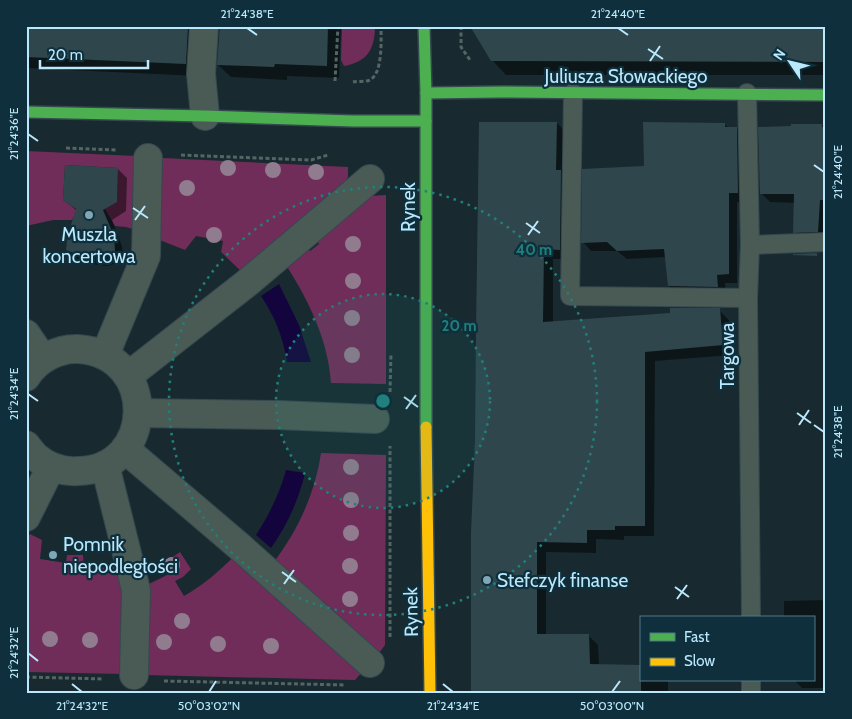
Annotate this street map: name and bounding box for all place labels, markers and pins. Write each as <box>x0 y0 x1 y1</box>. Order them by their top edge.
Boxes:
marker: Muszla koncertowa <box>83 209 95 221</box>
place label: Muszla koncertowa <box>43 223 135 268</box>
centre of rings <box>374 392 392 410</box>
place label: Pomnik niepodległości <box>63 533 178 578</box>
marker: Pomnik niepodległości <box>47 549 59 561</box>
place label: Stefczyk finanse <box>497 569 628 592</box>
marker: Stefczyk finanse <box>481 574 493 586</box>

